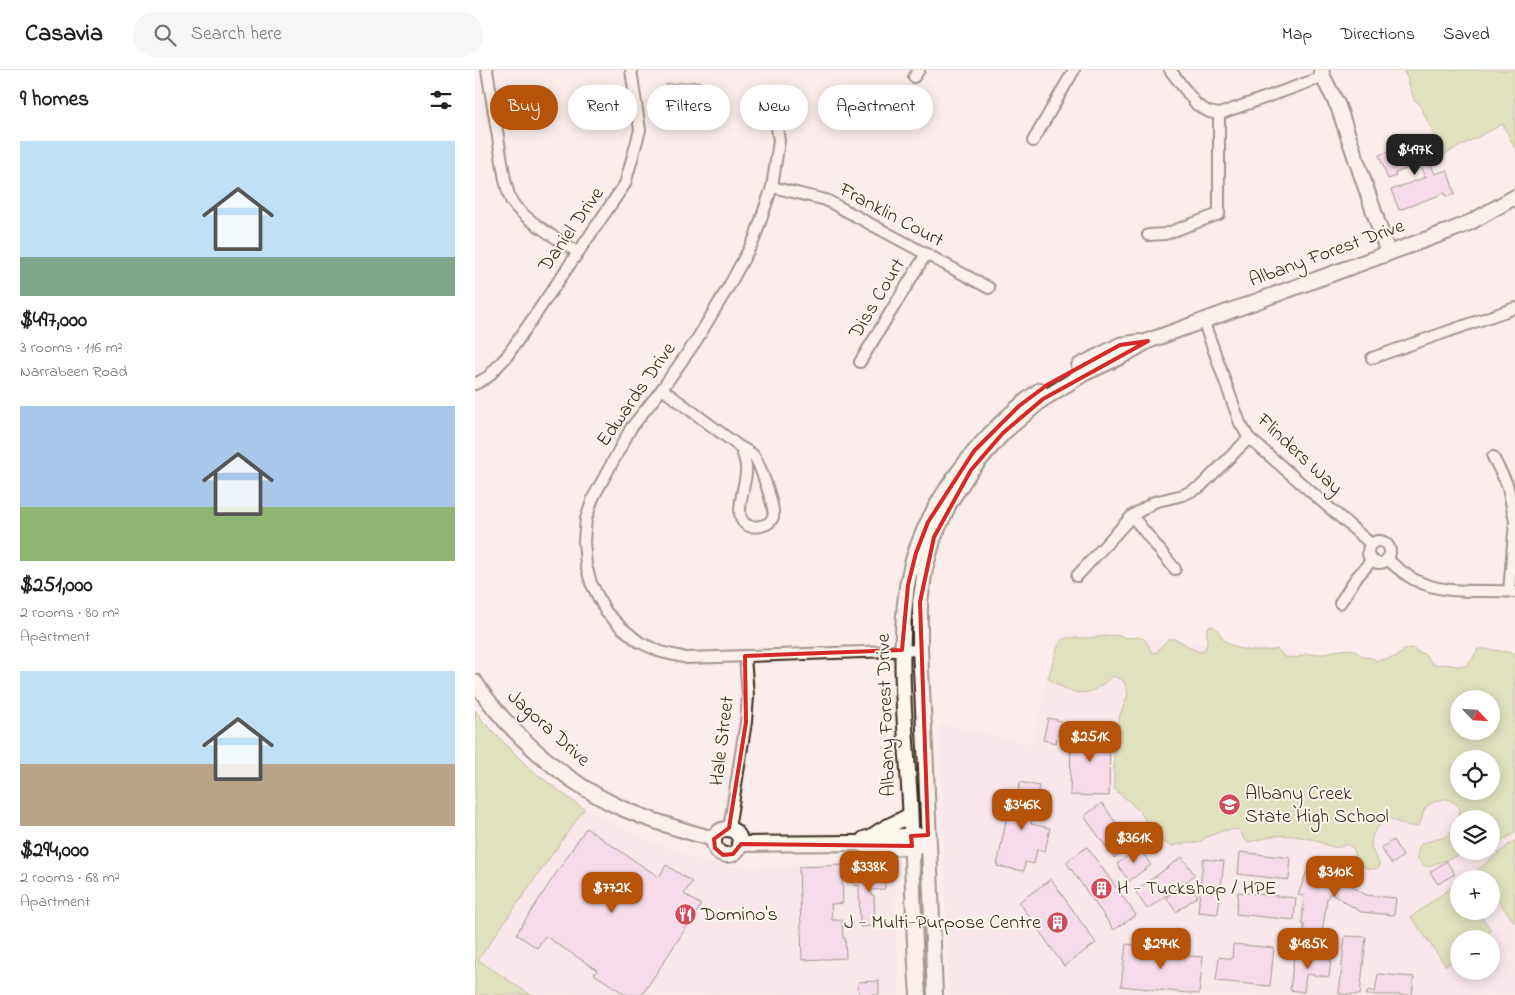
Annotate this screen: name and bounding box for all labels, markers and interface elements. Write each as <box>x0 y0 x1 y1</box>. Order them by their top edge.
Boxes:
search box <box>133 12 483 57</box>
text: Casavia <box>25 17 103 52</box>
icon: search <box>151 21 179 49</box>
text: Search here <box>191 21 282 48</box>
text: Map <box>1282 22 1312 48</box>
text: Directions <box>1340 22 1415 48</box>
text: Saved <box>1443 22 1490 48</box>
text: 9 homes <box>20 85 89 115</box>
chip: Buy <box>490 85 558 130</box>
chip: Rent <box>568 85 637 130</box>
chip: Filters <box>647 85 730 130</box>
chip: New <box>740 85 808 130</box>
chip: Apartment <box>818 85 933 130</box>
icon: filters <box>427 86 455 114</box>
pin: $497K <box>1380 134 1450 176</box>
text: $497K <box>1397 138 1433 162</box>
icon: home <box>193 174 283 264</box>
street label: Franklin Court <box>833 176 949 256</box>
street label: Daniel Drive <box>531 182 612 279</box>
street label: Albany Forest Drive <box>1245 212 1409 296</box>
street label: Diss Court <box>842 253 914 346</box>
text: $497,000 <box>20 306 87 336</box>
text: 3 rooms · 116 m² <box>20 336 123 360</box>
street label: Edwards Drive <box>590 337 684 453</box>
text: Narrabeen Road <box>20 360 127 384</box>
street label: Flinders Way <box>1249 407 1349 503</box>
icon: home <box>193 439 283 529</box>
text: $251,000 <box>20 571 93 601</box>
text: 2 rooms · 80 m² <box>20 601 120 625</box>
text: Apartment <box>20 625 90 649</box>
street label: Albany Forest Drive <box>870 633 904 797</box>
street label: Jagora Drive <box>499 684 596 775</box>
north arrow <box>1450 690 1500 740</box>
map controls <box>1450 690 1500 980</box>
street label: Hale Street <box>703 694 743 788</box>
icon: home <box>193 704 283 794</box>
pin: $251K <box>1055 720 1125 763</box>
text: $251K <box>1070 725 1110 749</box>
button: locate <box>1450 750 1500 800</box>
place label: Albany Creek State High School <box>1245 780 1389 833</box>
pin: $346K <box>987 788 1057 831</box>
text: $346K <box>1003 793 1041 817</box>
school or university icon: Albany Creek State High School <box>1217 793 1241 817</box>
button: layers <box>1450 810 1500 860</box>
pin: $361K <box>1099 822 1169 864</box>
text: $361K <box>1116 826 1152 850</box>
text: $294,000 <box>20 836 89 866</box>
pin: $338K <box>834 850 904 893</box>
text: $338K <box>851 855 887 879</box>
pin: $310K <box>1300 856 1370 898</box>
text: $310K <box>1317 860 1353 884</box>
text: 2 rooms · 68 m² <box>20 866 120 890</box>
button: + <box>1450 870 1500 920</box>
pin: $772K <box>577 872 647 914</box>
place label: H - Tuckshop / HPE <box>1117 875 1277 904</box>
text: $772K <box>593 876 631 900</box>
building icon: H - Tuckshop / HPE <box>1089 877 1113 901</box>
text: Apartment <box>20 890 90 914</box>
place label: Domino's <box>700 901 778 930</box>
restaurant icon: Domino's <box>673 903 697 927</box>
place label: J - Multi-Purpose Centre <box>844 909 1041 938</box>
building icon: J - Multi-Purpose Centre <box>1045 911 1069 935</box>
pin: $294K <box>1126 928 1196 970</box>
pin: $485K <box>1273 928 1343 970</box>
button: − <box>1450 930 1500 980</box>
text: $294K <box>1143 932 1179 956</box>
text: $485K <box>1288 932 1328 956</box>

